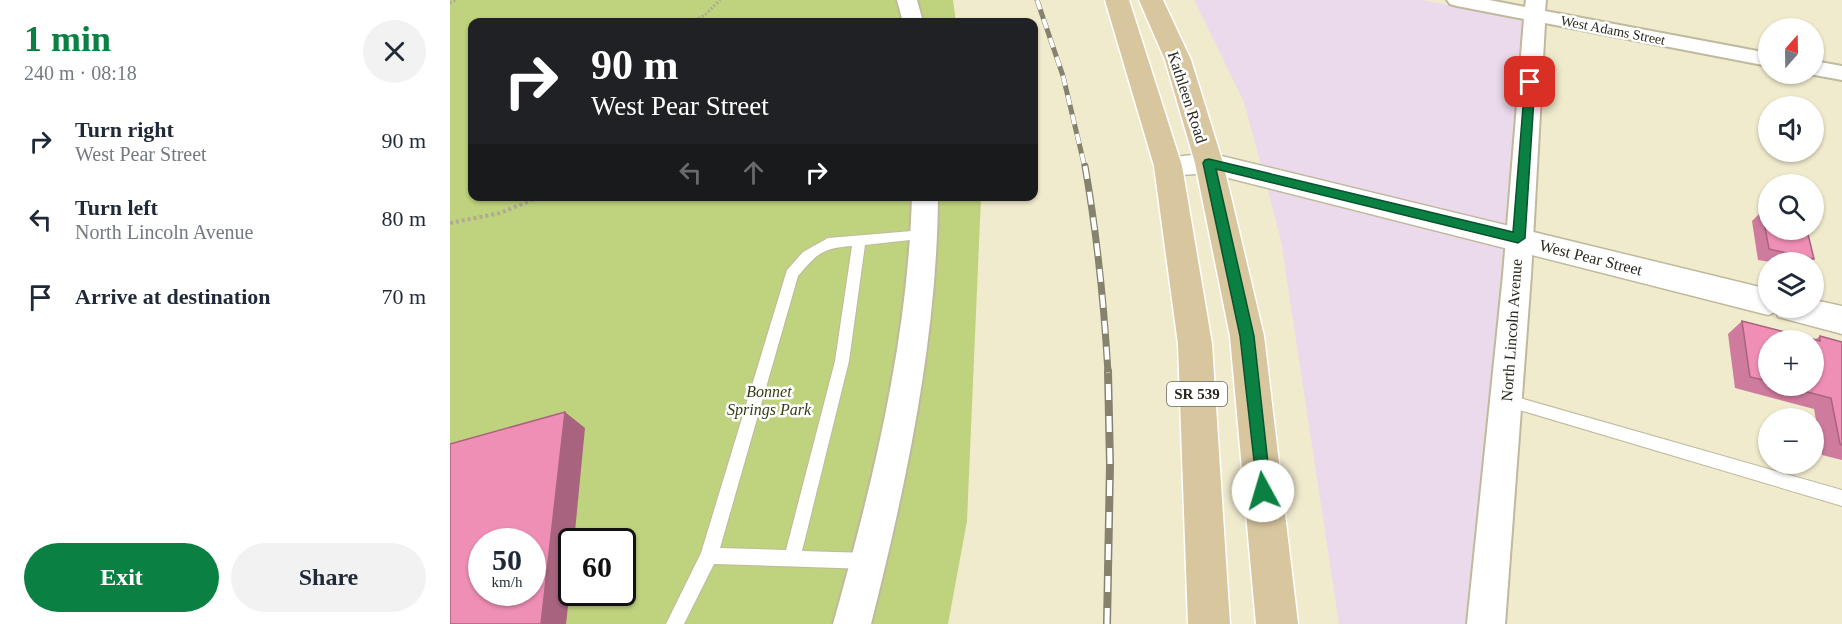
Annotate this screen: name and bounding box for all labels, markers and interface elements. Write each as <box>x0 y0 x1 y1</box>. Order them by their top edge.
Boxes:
street label: West Adams Street <box>1559 13 1667 48</box>
north arrow <box>1758 18 1824 84</box>
map controls <box>1758 18 1824 474</box>
text: 1 min <box>24 19 111 59</box>
button: close <box>363 20 426 83</box>
icon: right <box>492 42 570 120</box>
text: 90 m <box>591 42 679 88</box>
street label: Kathleen Road <box>1165 49 1210 145</box>
pin <box>1504 56 1555 107</box>
text: 240 m · 08:18 <box>24 62 137 84</box>
icon: arrive <box>1513 65 1546 98</box>
text: West Pear Street <box>591 91 769 121</box>
button: sound <box>1758 96 1824 162</box>
text: Turn right <box>75 117 174 142</box>
icon: right <box>24 125 57 158</box>
text: 90 m <box>381 128 426 153</box>
text: West Pear Street <box>75 143 207 165</box>
icon: left <box>674 156 707 189</box>
icon: ahead <box>737 156 770 189</box>
icon: right <box>800 156 833 189</box>
button: search <box>1758 174 1824 240</box>
text: Turn left <box>75 195 158 220</box>
icon: left <box>24 203 57 236</box>
text: 80 m <box>381 206 426 231</box>
text: North Lincoln Avenue <box>75 221 253 243</box>
street label: West Pear Street <box>1538 236 1645 279</box>
button: layers <box>1758 252 1824 318</box>
street label: North Lincoln Avenue <box>1498 258 1525 402</box>
icon: arrive <box>24 281 57 314</box>
text: Arrive at destination <box>75 284 271 309</box>
text: 70 m <box>381 284 426 309</box>
button: + <box>1758 330 1824 396</box>
road number: SR 539 <box>1167 382 1227 406</box>
park label: Bonnet Springs Park <box>727 383 812 419</box>
button: − <box>1758 408 1824 474</box>
position arrow <box>1231 459 1295 523</box>
speed limit sign: 60 <box>558 528 636 606</box>
button: Exit <box>24 543 219 612</box>
button: Share <box>231 543 426 612</box>
text: 50 <box>492 543 522 576</box>
text: km/h <box>492 574 522 590</box>

